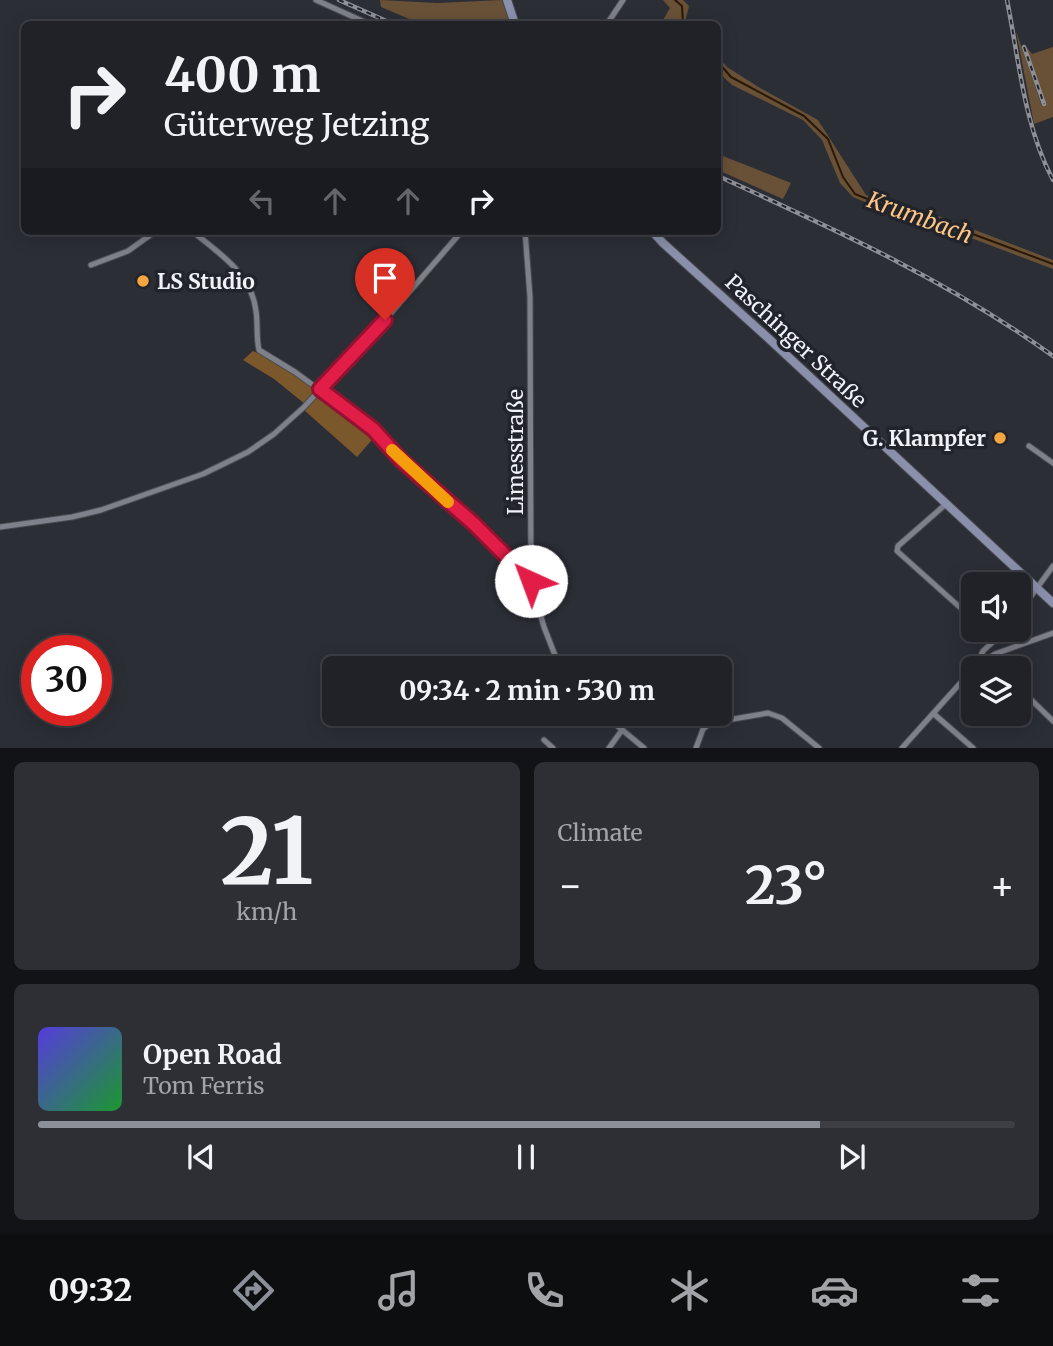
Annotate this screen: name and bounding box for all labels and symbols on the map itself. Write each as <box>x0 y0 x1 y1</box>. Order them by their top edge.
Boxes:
water label: Krumbach <box>863 184 976 249</box>
pin <box>355 248 415 320</box>
place label: LS Studio <box>157 268 255 295</box>
street label: Paschinger Straße <box>720 269 872 413</box>
marker: LS Studio <box>135 273 151 289</box>
street label: Limesstraße <box>502 389 529 515</box>
place label: G. Klampfer <box>863 425 986 452</box>
marker: G. Klampfer <box>992 430 1008 446</box>
position arrow <box>494 544 568 618</box>
speed limit sign: 30 <box>21 635 112 726</box>

